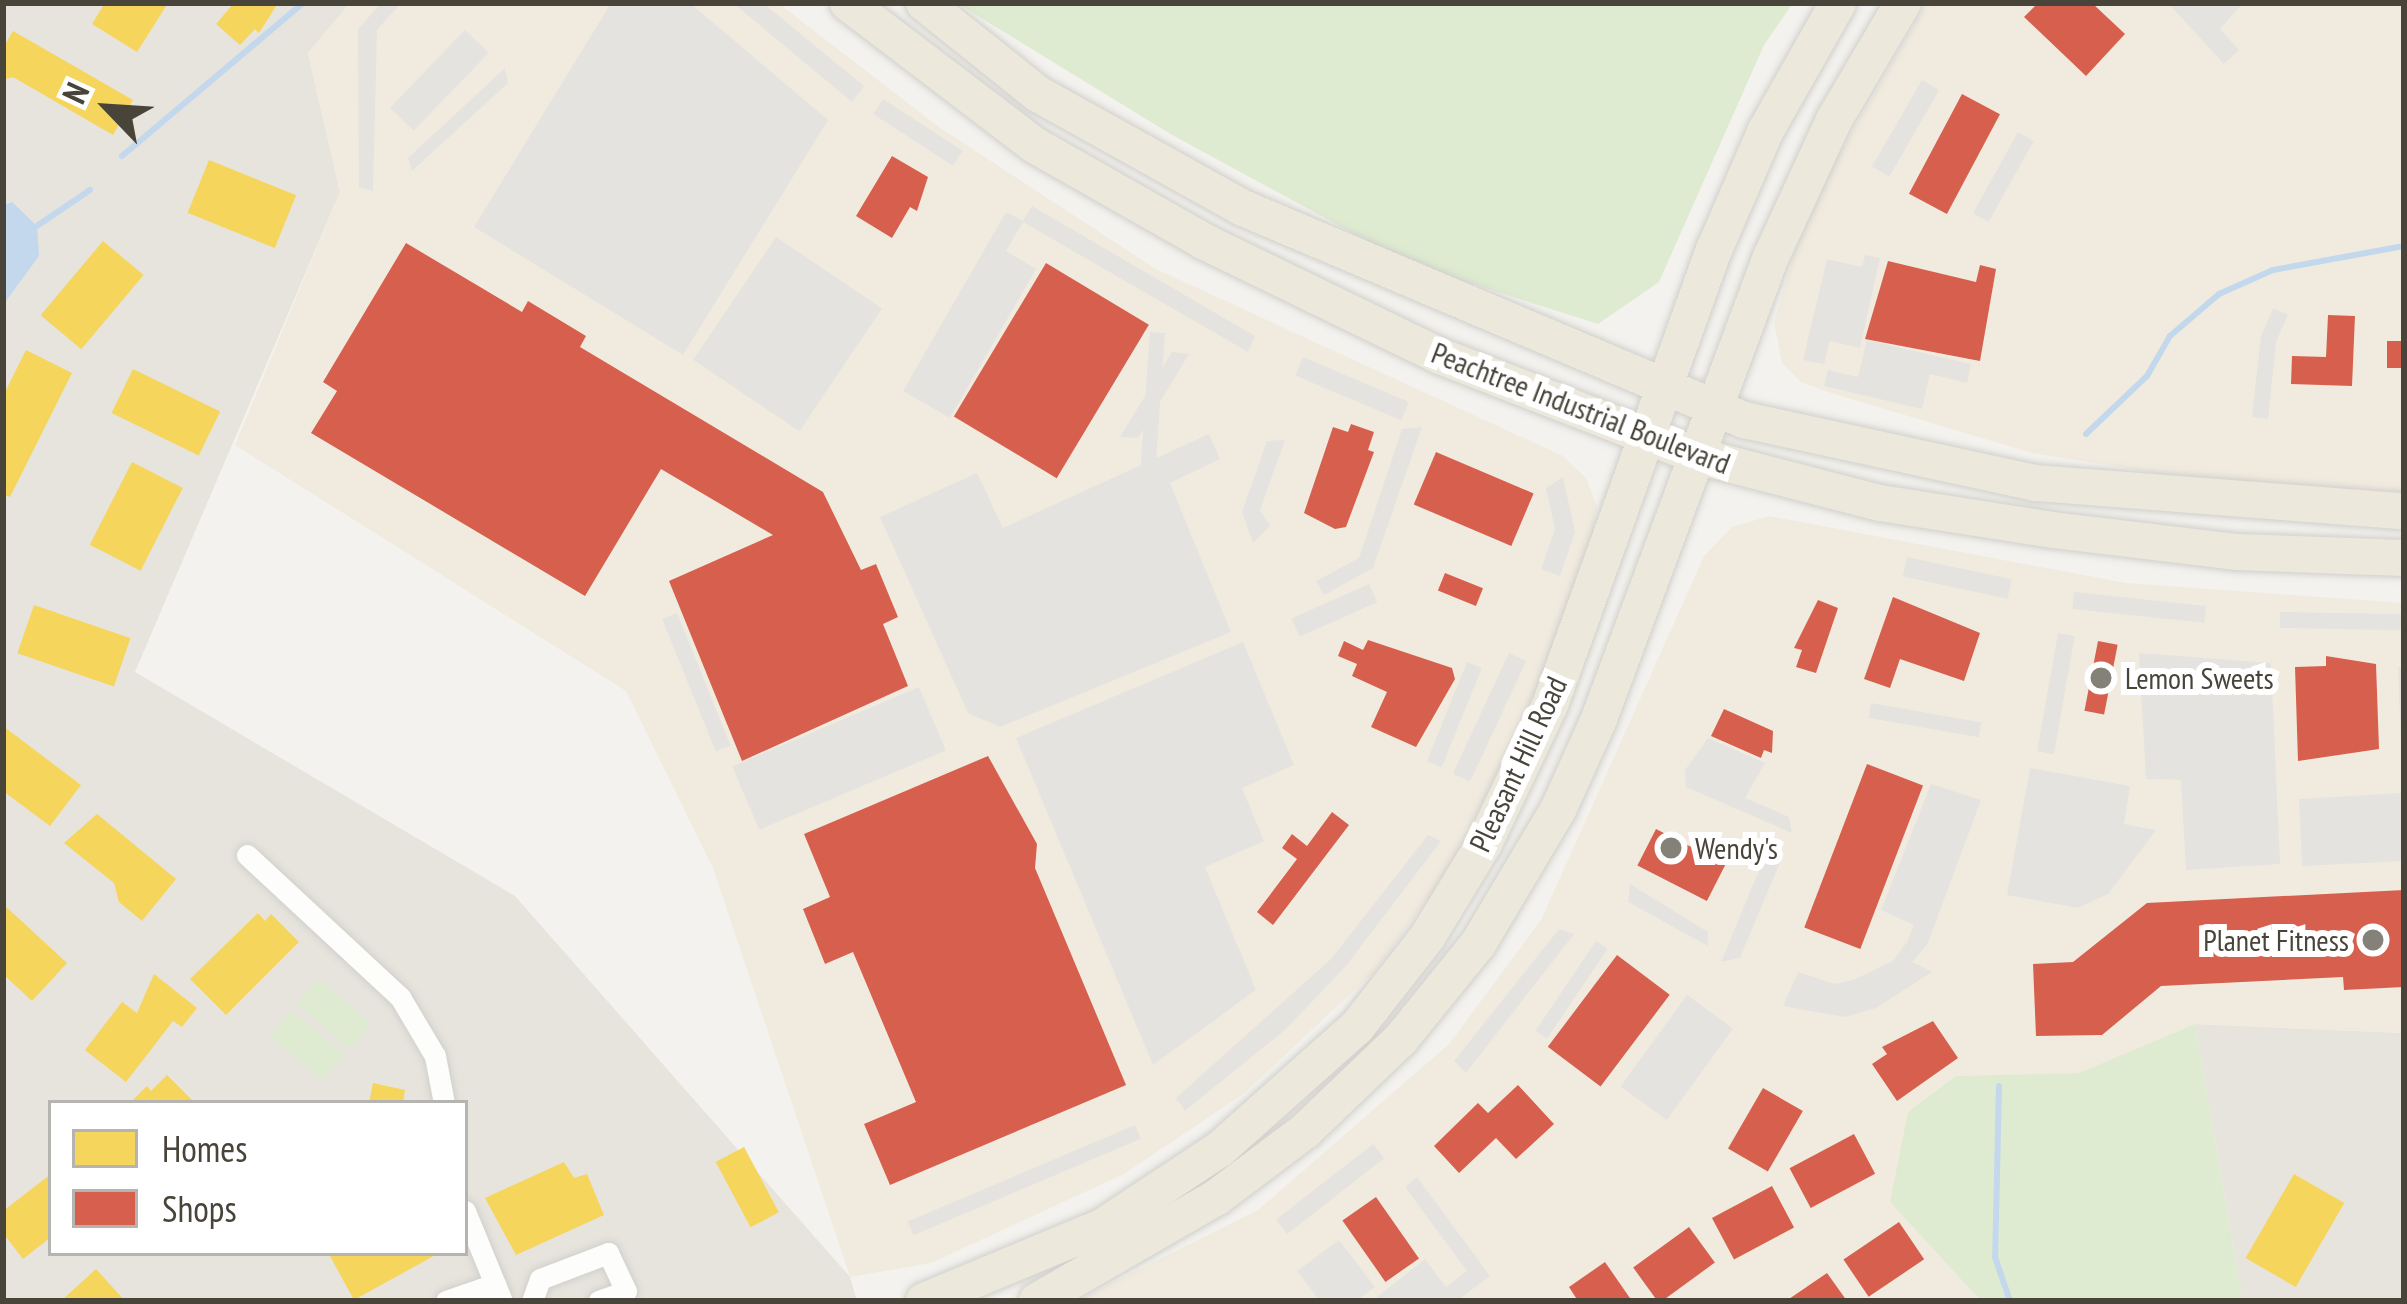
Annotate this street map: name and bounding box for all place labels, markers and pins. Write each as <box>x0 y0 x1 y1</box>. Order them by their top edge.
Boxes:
place label: Lemon Sweets <box>2125 660 2274 696</box>
marker: Lemon Sweets <box>2088 665 2114 691</box>
place label: Wendy's <box>1695 830 1778 866</box>
marker: Wendy's <box>1658 835 1684 861</box>
place label: Planet Fitness <box>2203 922 2349 958</box>
marker: Planet Fitness <box>2360 927 2386 953</box>

